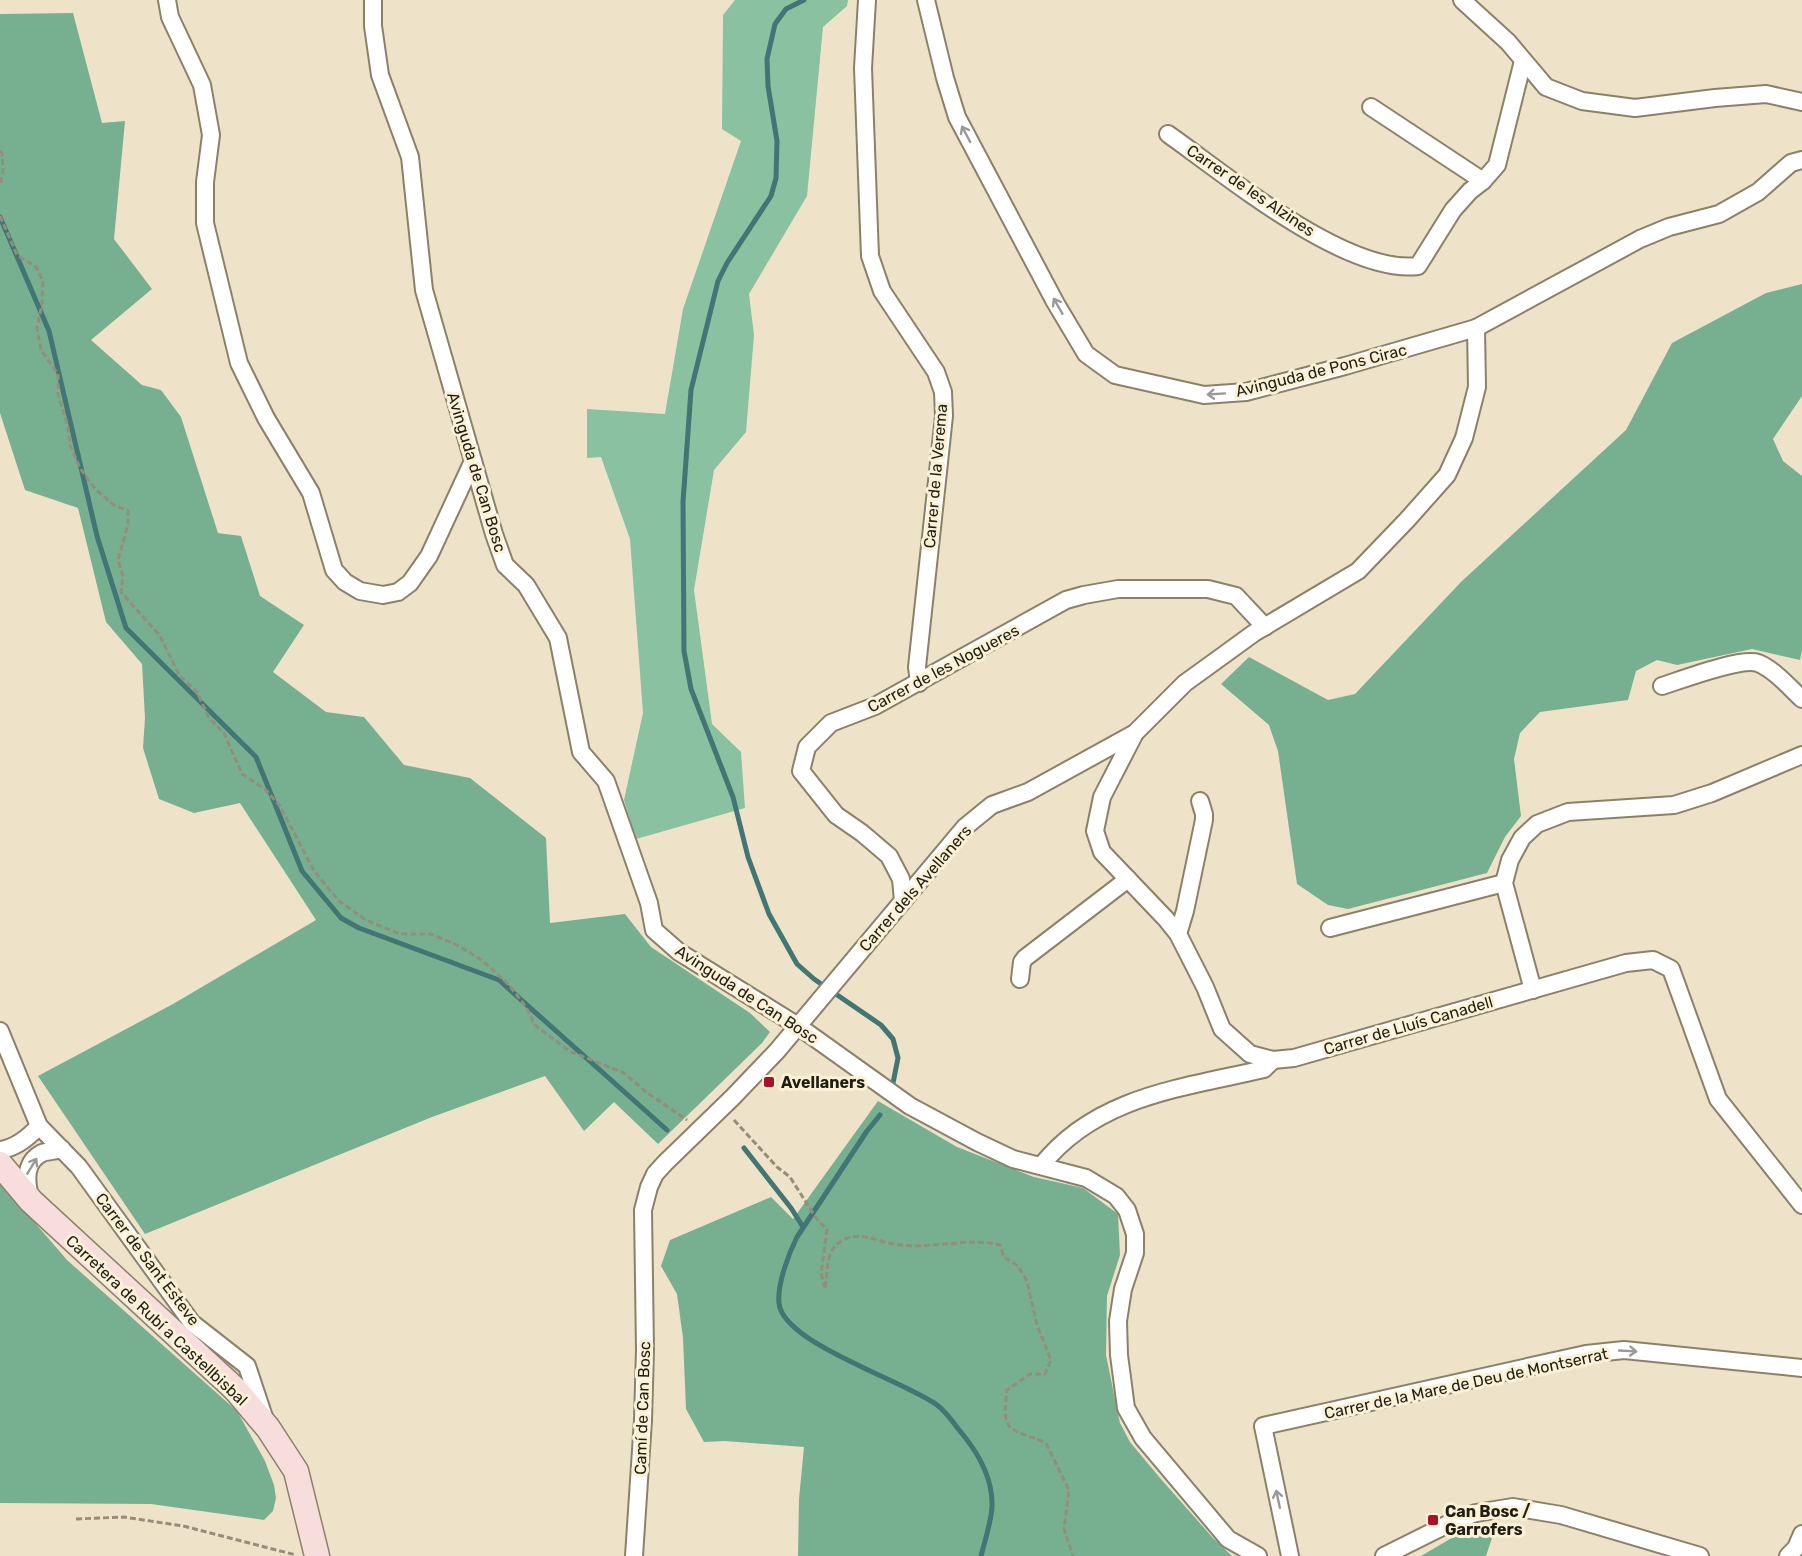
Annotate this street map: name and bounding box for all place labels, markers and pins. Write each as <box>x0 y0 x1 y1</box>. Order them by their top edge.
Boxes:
place label: Avellaners <box>781 1073 865 1092</box>
marker: Avellaners <box>762 1075 776 1089</box>
place label: Can Bosc / Garrofers <box>1445 1502 1531 1539</box>
marker: Can Bosc / Garrofers <box>1426 1513 1440 1527</box>

